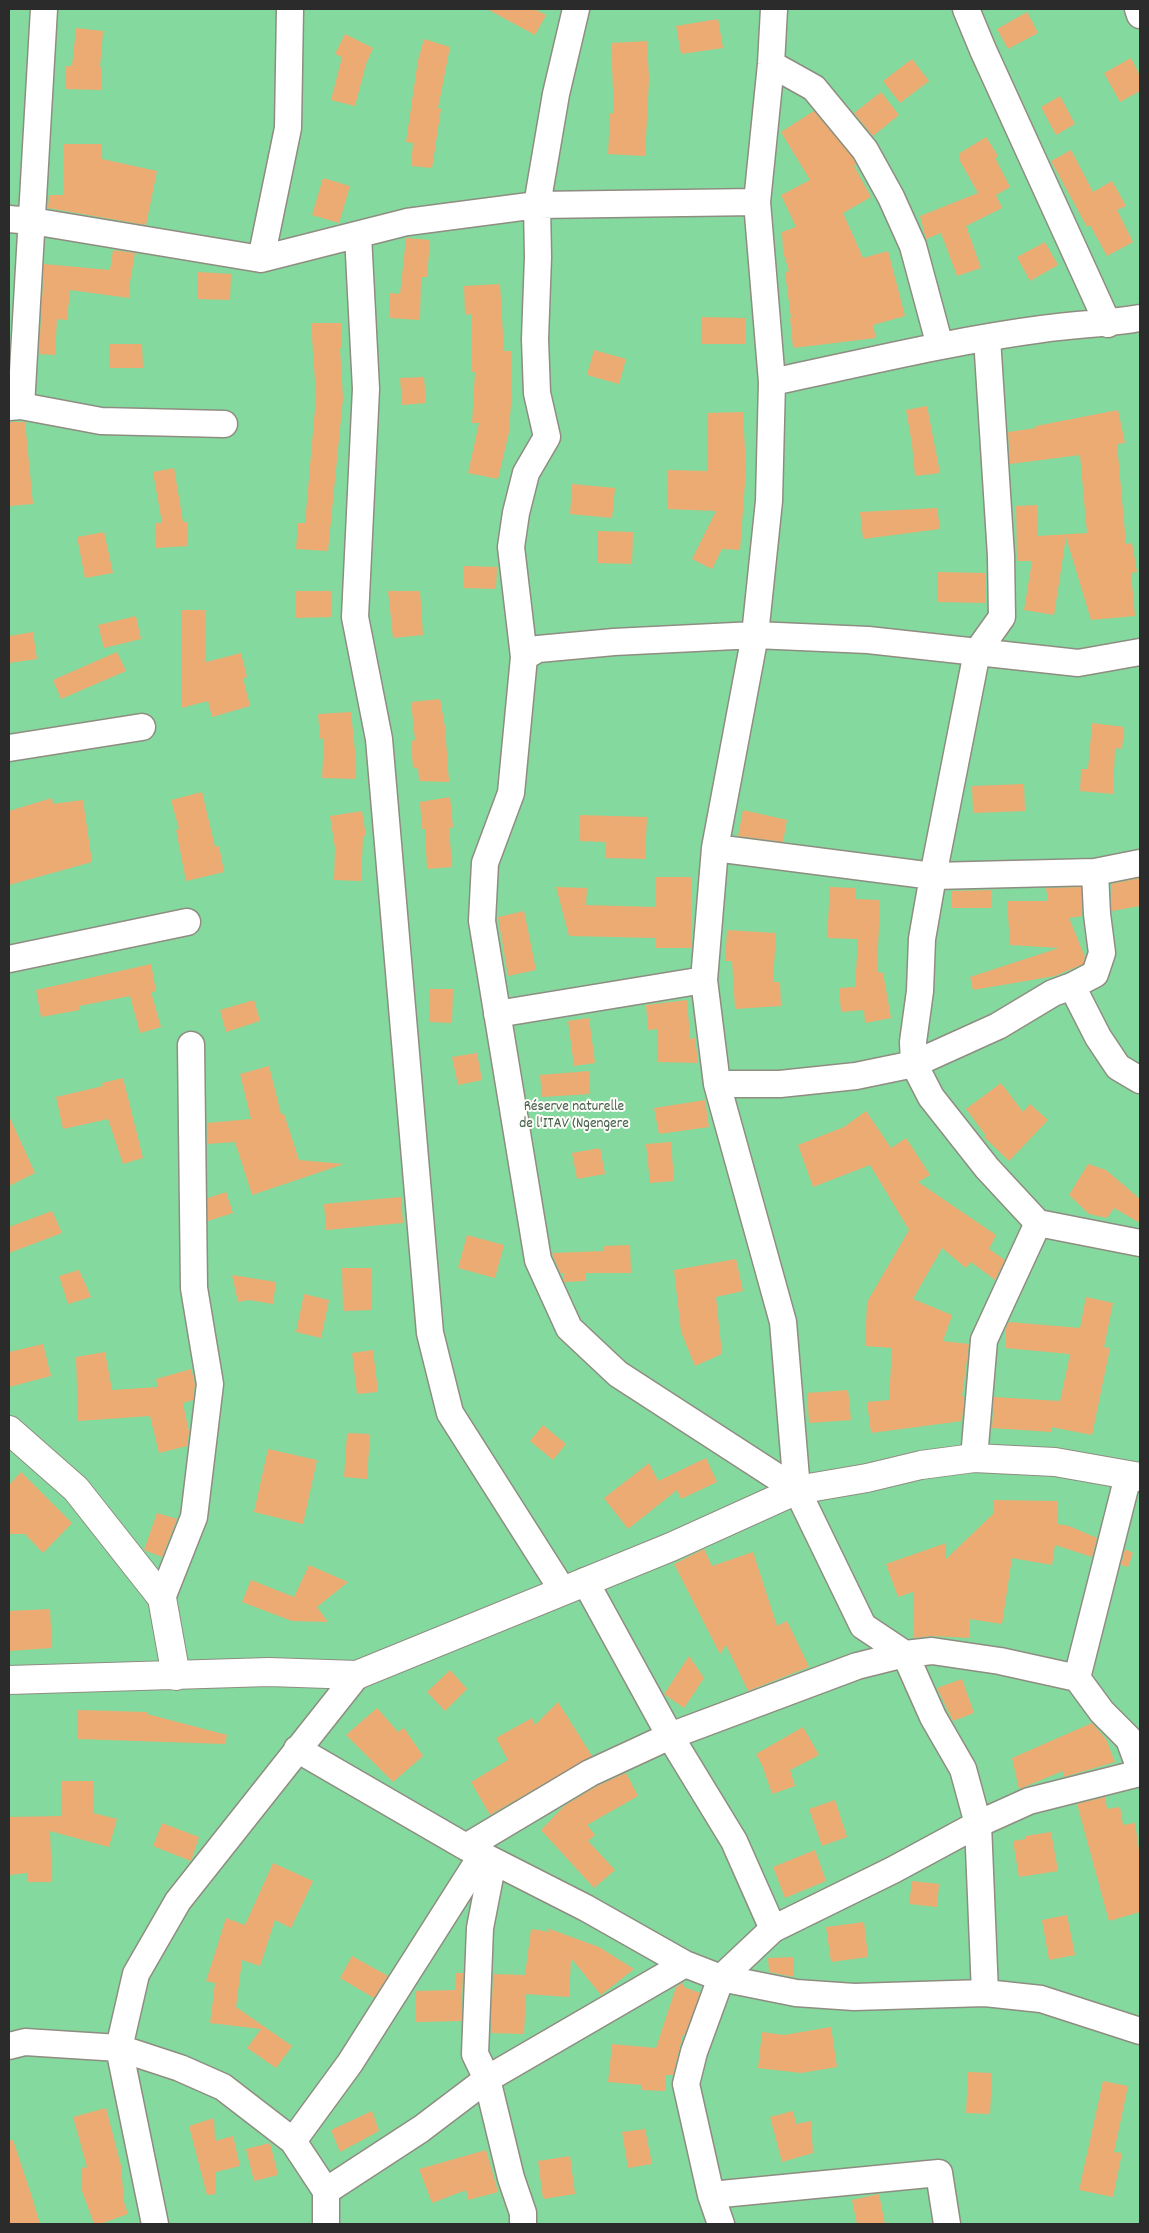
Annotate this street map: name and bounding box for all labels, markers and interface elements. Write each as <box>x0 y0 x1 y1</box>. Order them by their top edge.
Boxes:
park label: Réserve naturelle de l'ITAV (Ngengere <box>519 1099 629 1134</box>

